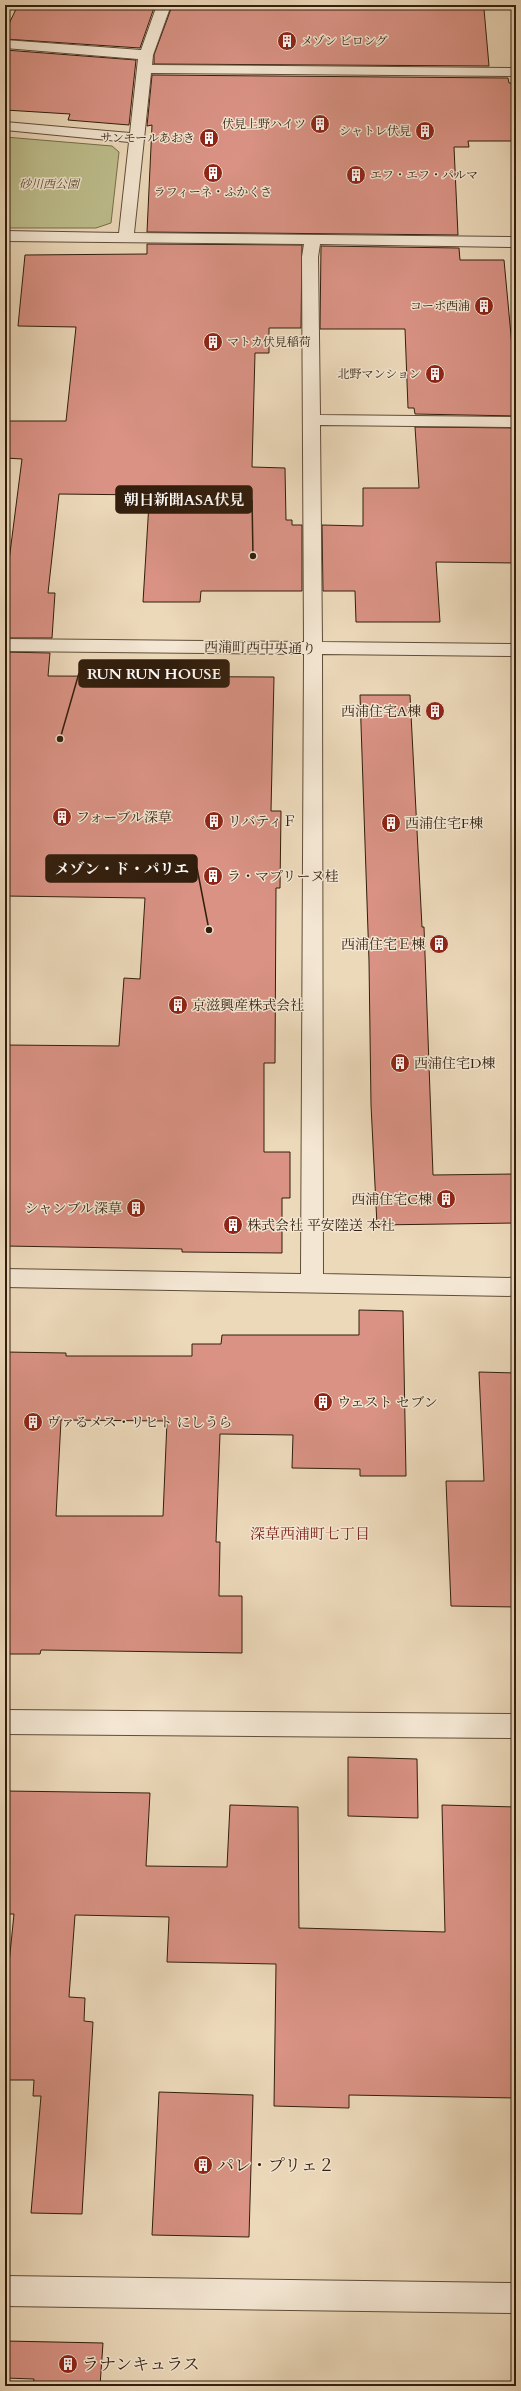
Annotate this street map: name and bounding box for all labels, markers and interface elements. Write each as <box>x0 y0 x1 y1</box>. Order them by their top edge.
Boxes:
building icon: メゾン ビロング <box>276 30 298 52</box>
place label: メゾン ビロング <box>301 33 388 49</box>
building icon: 伏見上野ハイツ <box>309 113 331 135</box>
place label: 伏見上野ハイツ <box>222 116 306 132</box>
building icon: シャトレ伏見 <box>414 120 436 142</box>
place label: シャトレ伏見 <box>339 123 411 139</box>
building icon: サンモールあおき <box>198 127 220 149</box>
place label: サンモールあおき <box>100 130 195 146</box>
building icon: ラフィーネ・ふかくさ <box>202 162 224 184</box>
building icon: エフ・エフ・パルマ <box>345 164 367 186</box>
place label: エフ・エフ・パルマ <box>370 167 478 183</box>
park label: 砂川西公園 <box>19 176 81 192</box>
place label: ラフィーネ・ふかくさ <box>154 184 272 200</box>
building icon: コーポ西浦 <box>473 295 495 317</box>
place label: コーポ西浦 <box>410 298 470 314</box>
building icon: マトカ伏見稲荷 <box>202 331 224 353</box>
place label: マトカ伏見稲荷 <box>227 334 311 350</box>
building icon: 北野マンション <box>424 363 446 385</box>
place label: 北野マンション <box>338 366 421 382</box>
callout: 朝日新聞ASA伏見 <box>116 486 252 513</box>
text: 朝日新聞ASA伏見 <box>124 490 244 510</box>
street label: 西浦町西中央通り <box>204 638 316 658</box>
callout: RUN RUN HOUSE <box>79 660 229 687</box>
text: RUN RUN HOUSE <box>87 664 221 684</box>
building icon: 西浦住宅A棟 <box>424 700 446 722</box>
place label: 西浦住宅A棟 <box>341 702 421 721</box>
building icon: フォーブル深草 <box>51 806 73 828</box>
place label: フォーブル深草 <box>76 808 172 827</box>
building icon: リバティＦ <box>203 810 225 832</box>
place label: リバティＦ <box>228 812 296 831</box>
building icon: 西浦住宅F棟 <box>380 812 402 834</box>
place label: 西浦住宅F棟 <box>405 814 483 833</box>
callout: メゾン・ド・パリエ <box>46 855 197 882</box>
text: メゾン・ド・パリエ <box>55 859 189 879</box>
building icon: ラ・マプリーヌ桂 <box>202 865 224 887</box>
place label: ラ・マプリーヌ桂 <box>227 867 338 886</box>
building icon: 西浦住宅Ｅ棟 <box>428 933 450 955</box>
place label: 西浦住宅Ｅ棟 <box>341 935 425 954</box>
building icon: 京滋興産株式会社 <box>167 994 189 1016</box>
place label: 京滋興産株式会社 <box>192 996 304 1015</box>
building icon: 西浦住宅D棟 <box>389 1052 411 1074</box>
place label: 西浦住宅D棟 <box>414 1054 495 1073</box>
building icon: 西浦住宅C棟 <box>435 1188 457 1210</box>
place label: 西浦住宅C棟 <box>351 1190 432 1209</box>
building icon: シャンブル深草 <box>125 1197 147 1219</box>
place label: シャンブル深草 <box>25 1199 122 1218</box>
building icon: 株式会社 平安陸送 本社 <box>222 1214 244 1236</box>
place label: 株式会社 平安陸送 本社 <box>247 1216 395 1235</box>
building icon: ウェスト セブン <box>312 1391 334 1413</box>
place label: ウェスト セブン <box>337 1393 438 1412</box>
building icon: ヴァるメス・リヒト にしうら <box>22 1411 44 1433</box>
place label: ヴァるメス・リヒト にしうら <box>47 1413 233 1432</box>
district label: 深草西浦町七丁目 <box>250 1524 370 1544</box>
building icon: パレ・プリェ２ <box>192 2154 214 2176</box>
place label: パレ・プリェ２ <box>217 2154 335 2177</box>
building icon: ラナンキュラス <box>57 2353 79 2375</box>
place label: ラナンキュラス <box>82 2353 200 2376</box>

